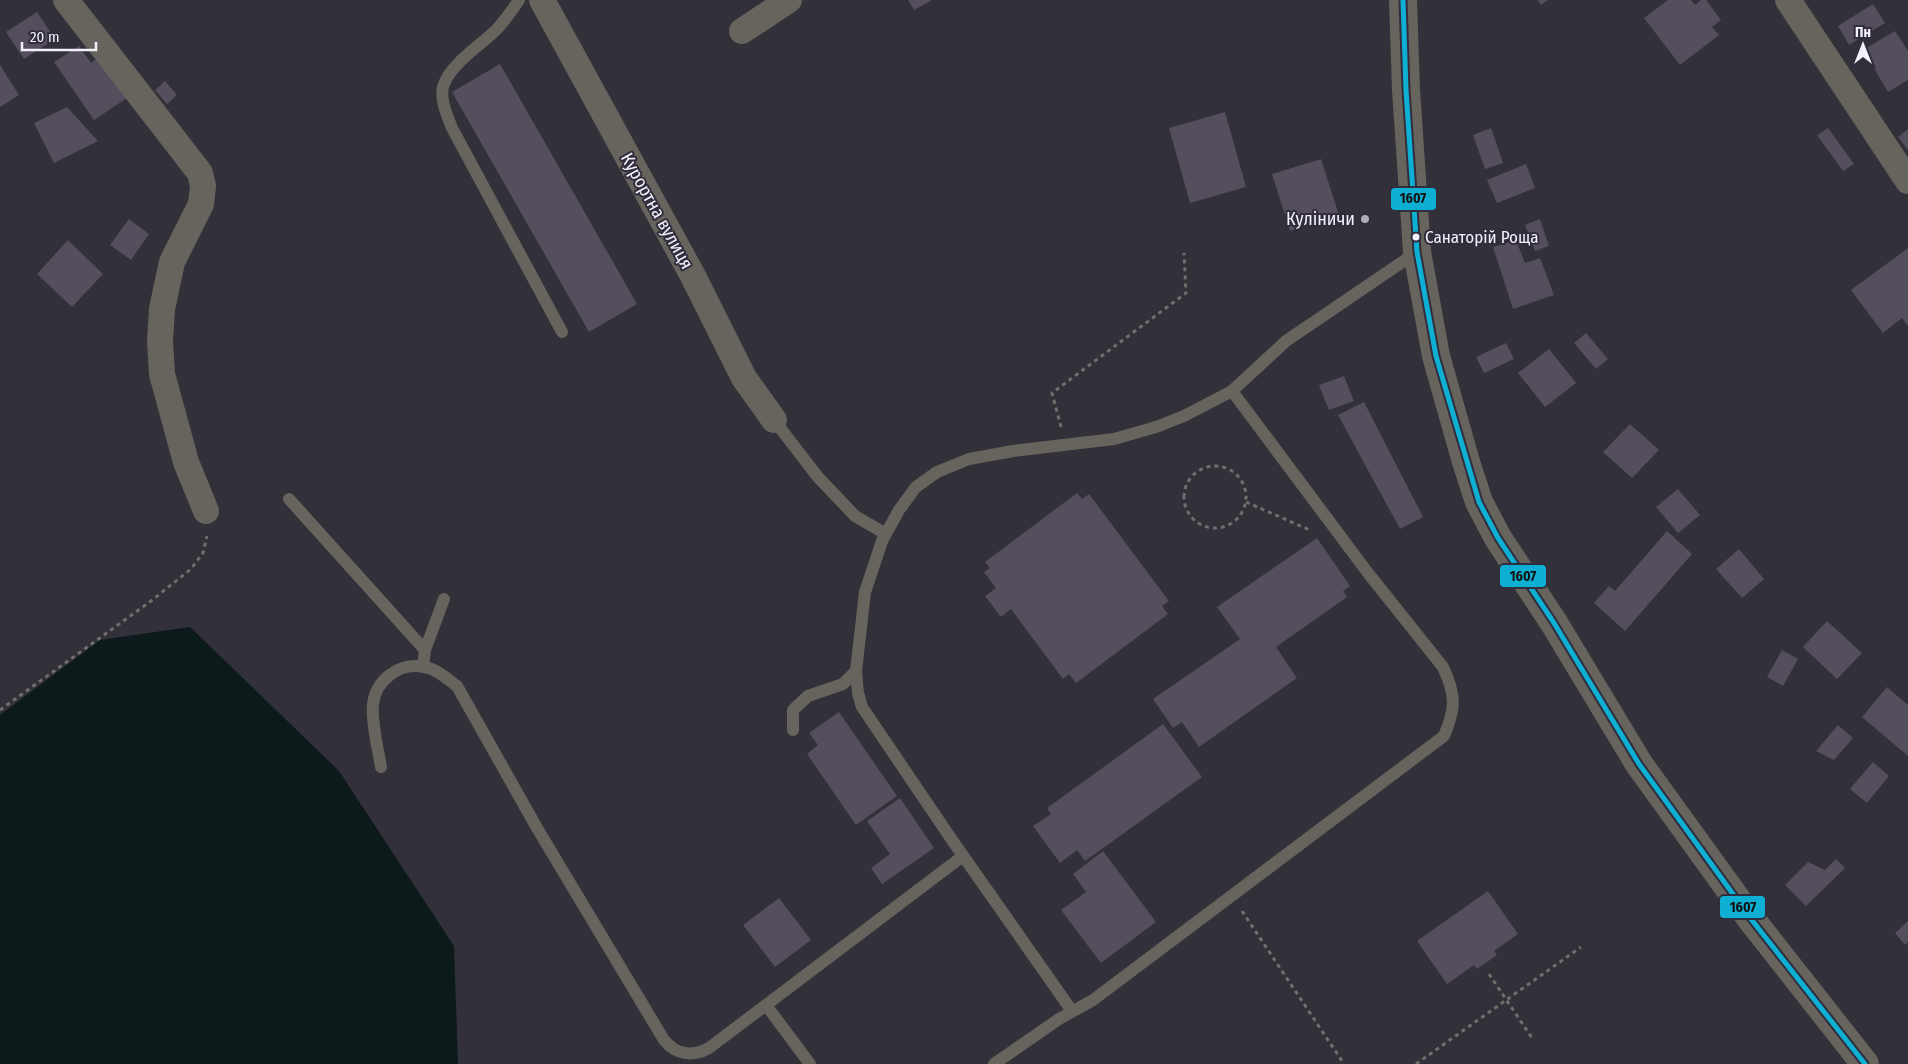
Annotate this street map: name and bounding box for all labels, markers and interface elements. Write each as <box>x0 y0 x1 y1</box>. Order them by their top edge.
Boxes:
scale bar <box>22 20 96 52</box>
north arrow <box>1838 20 1888 70</box>
text: Пн <box>1855 24 1871 41</box>
text: 20 m <box>30 28 60 46</box>
street label: Курортна вулиця <box>616 149 698 273</box>
line badge: 1607 <box>1390 187 1437 211</box>
text: 1607 <box>1400 190 1426 207</box>
place label: Куліничи <box>1286 208 1355 230</box>
marker: Куліничи <box>1359 213 1371 225</box>
place label: Санаторій Роща <box>1425 227 1539 248</box>
marker: Санаторій Роща <box>1411 232 1421 242</box>
line badge: 1607 <box>1499 564 1547 588</box>
text: 1607 <box>1510 568 1536 585</box>
line badge: 1607 <box>1719 895 1766 919</box>
text: 1607 <box>1730 899 1756 916</box>

